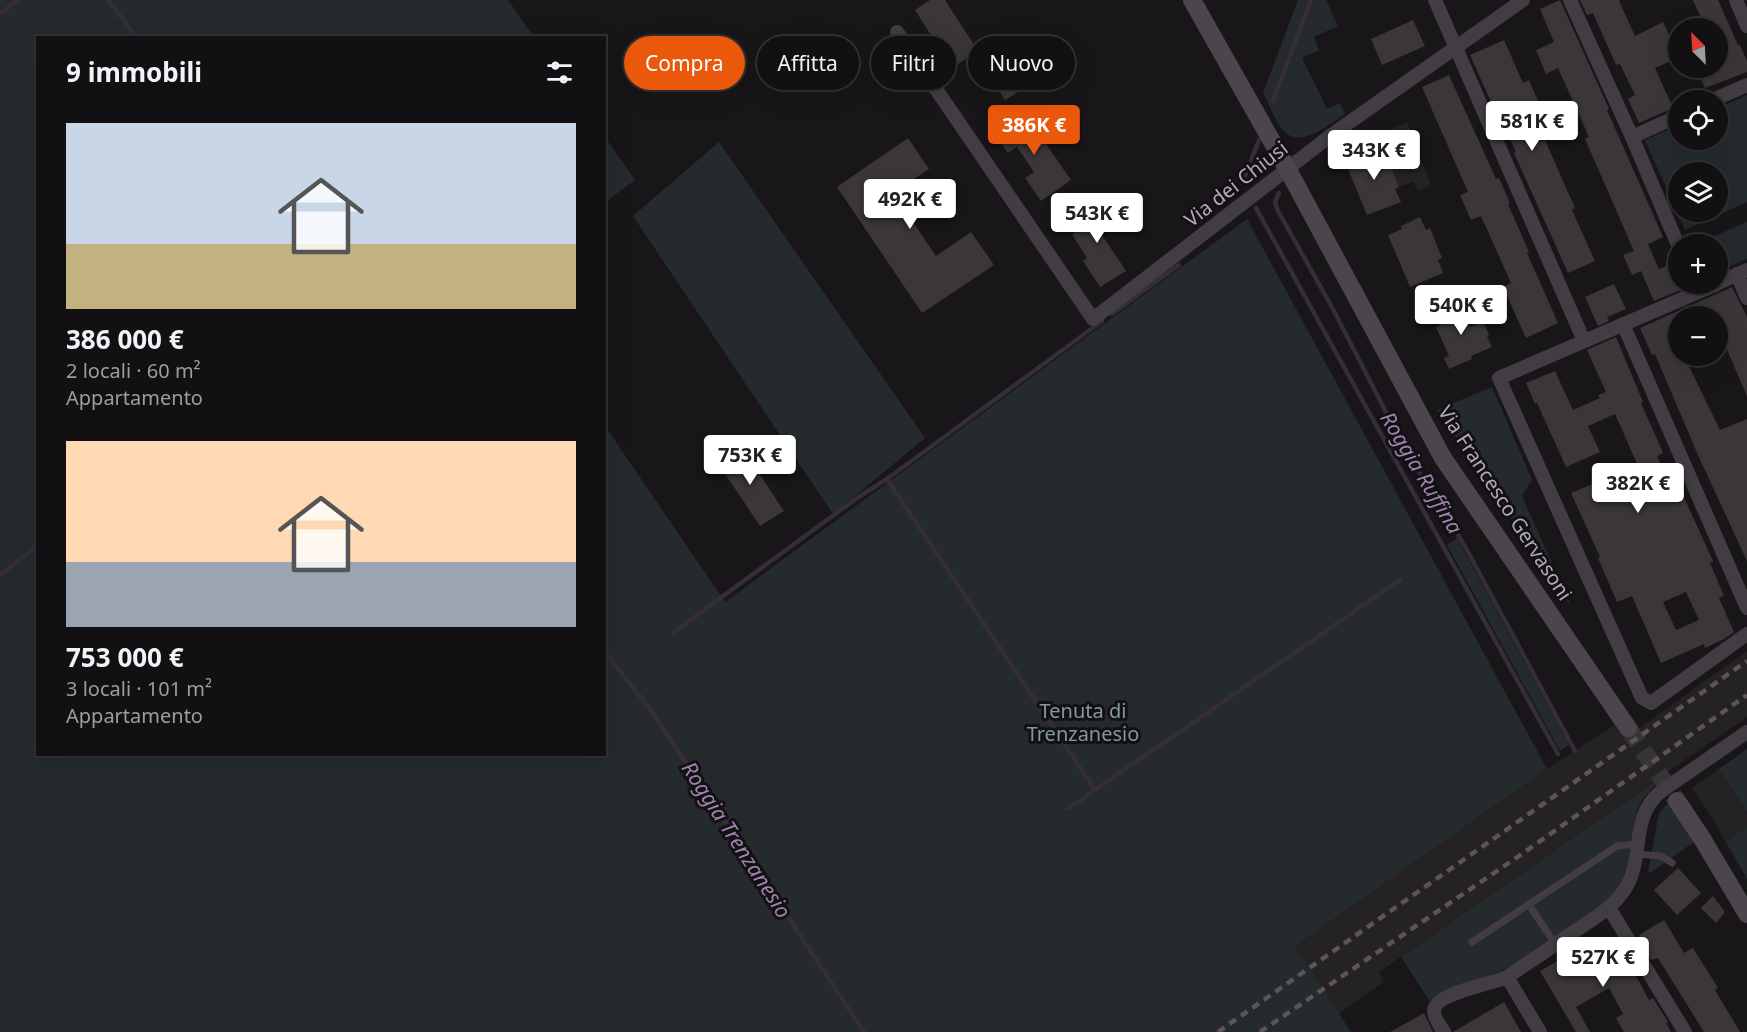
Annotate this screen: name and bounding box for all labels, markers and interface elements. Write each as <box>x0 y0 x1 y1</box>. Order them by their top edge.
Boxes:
north arrow <box>1668 18 1728 78</box>
map controls <box>1668 18 1728 366</box>
chip: Compra <box>624 36 745 90</box>
chip: Affitta <box>757 36 859 90</box>
chip: Filtri <box>871 36 956 90</box>
chip: Nuovo <box>968 36 1075 90</box>
text: 9 immobili <box>66 54 202 90</box>
icon: filters <box>543 56 576 89</box>
button: locate <box>1668 90 1728 150</box>
pin: 581K € <box>1483 101 1581 152</box>
pin: 386K € <box>985 105 1083 156</box>
text: 581K € <box>1500 107 1564 134</box>
text: 386K € <box>1002 111 1066 138</box>
pin: 343K € <box>1325 130 1423 181</box>
street label: Via dei Chiusi <box>1178 135 1293 233</box>
text: 343K € <box>1342 136 1406 163</box>
icon: home <box>267 162 375 270</box>
button: layers <box>1668 162 1728 222</box>
pin: 492K € <box>861 179 959 230</box>
text: 492K € <box>878 185 942 212</box>
pin: 543K € <box>1048 193 1146 244</box>
text: 543K € <box>1065 199 1129 226</box>
button: + <box>1668 234 1728 294</box>
pin: 540K € <box>1412 285 1510 336</box>
text: 540K € <box>1429 291 1493 318</box>
button: − <box>1668 306 1728 366</box>
text: 386 000 € <box>66 321 184 357</box>
text: 2 locali · 60 m² <box>66 357 201 384</box>
text: Appartamento <box>66 384 203 411</box>
street label: Via Francesco Gervasoni <box>1432 400 1579 605</box>
water label: Roggia Ruffina <box>1374 406 1469 539</box>
pin: 753K € <box>701 435 799 486</box>
text: 753K € <box>718 441 782 468</box>
pin: 382K € <box>1589 463 1687 514</box>
text: 382K € <box>1606 469 1670 496</box>
icon: home <box>267 480 375 588</box>
text: 753 000 € <box>66 639 184 675</box>
text: 3 locali · 101 m² <box>66 675 212 702</box>
park label: Tenuta di Trenzanesio <box>1027 697 1139 747</box>
text: Appartamento <box>66 702 203 729</box>
water label: Roggia Trenzanesio <box>676 756 798 923</box>
pin: 527K € <box>1554 937 1652 988</box>
text: 527K € <box>1571 943 1635 970</box>

